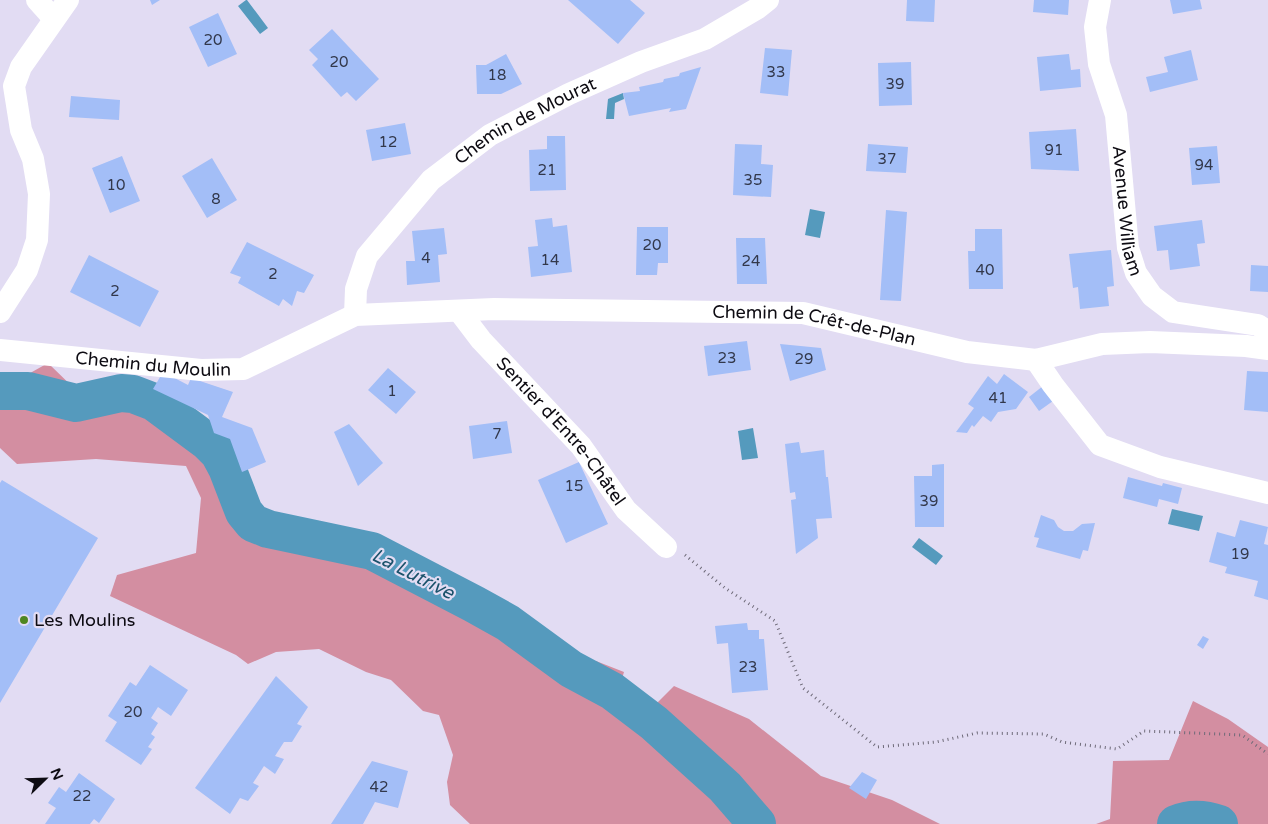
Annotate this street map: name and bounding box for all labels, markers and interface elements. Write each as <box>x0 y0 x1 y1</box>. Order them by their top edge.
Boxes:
house number: 20 <box>204 31 222 49</box>
house number: 20 <box>330 53 348 71</box>
house number: 33 <box>767 63 785 81</box>
house number: 18 <box>488 66 506 84</box>
street label: Chemin de Mourat <box>450 72 599 169</box>
house number: 39 <box>886 75 904 93</box>
house number: 12 <box>379 133 397 151</box>
house number: 91 <box>1045 141 1063 159</box>
street label: Avenue William <box>1108 145 1147 279</box>
house number: 37 <box>878 150 896 168</box>
house number: 94 <box>1195 156 1213 174</box>
house number: 21 <box>538 161 556 179</box>
house number: 35 <box>744 171 762 189</box>
house number: 10 <box>107 176 125 194</box>
house number: 8 <box>211 190 221 208</box>
house number: 20 <box>643 236 661 254</box>
house number: 4 <box>421 249 431 267</box>
house number: 14 <box>541 251 559 269</box>
house number: 24 <box>742 252 760 270</box>
house number: 40 <box>976 261 994 279</box>
house number: 2 <box>268 265 278 283</box>
house number: 2 <box>110 282 120 300</box>
street label: Chemin de Crêt-de-Plan <box>712 301 918 350</box>
street label: Chemin du Moulin <box>74 347 231 381</box>
house number: 23 <box>718 349 736 367</box>
house number: 29 <box>795 350 813 368</box>
street label: Sentier d'Entre-Châtel <box>492 352 630 510</box>
house number: 1 <box>387 382 397 400</box>
house number: 41 <box>989 389 1007 407</box>
house number: 7 <box>492 425 502 443</box>
house number: 15 <box>565 477 583 495</box>
house number: 39 <box>920 492 938 510</box>
water label: La Lutrive <box>368 544 459 605</box>
house number: 19 <box>1231 545 1249 563</box>
place label: Les Moulins <box>34 609 135 631</box>
marker: Les Moulins <box>18 614 30 626</box>
house number: 23 <box>739 658 757 676</box>
house number: 20 <box>124 703 142 721</box>
north arrow <box>20 754 70 804</box>
text: N <box>46 766 67 783</box>
house number: 42 <box>370 778 388 796</box>
house number: 22 <box>73 787 91 805</box>

